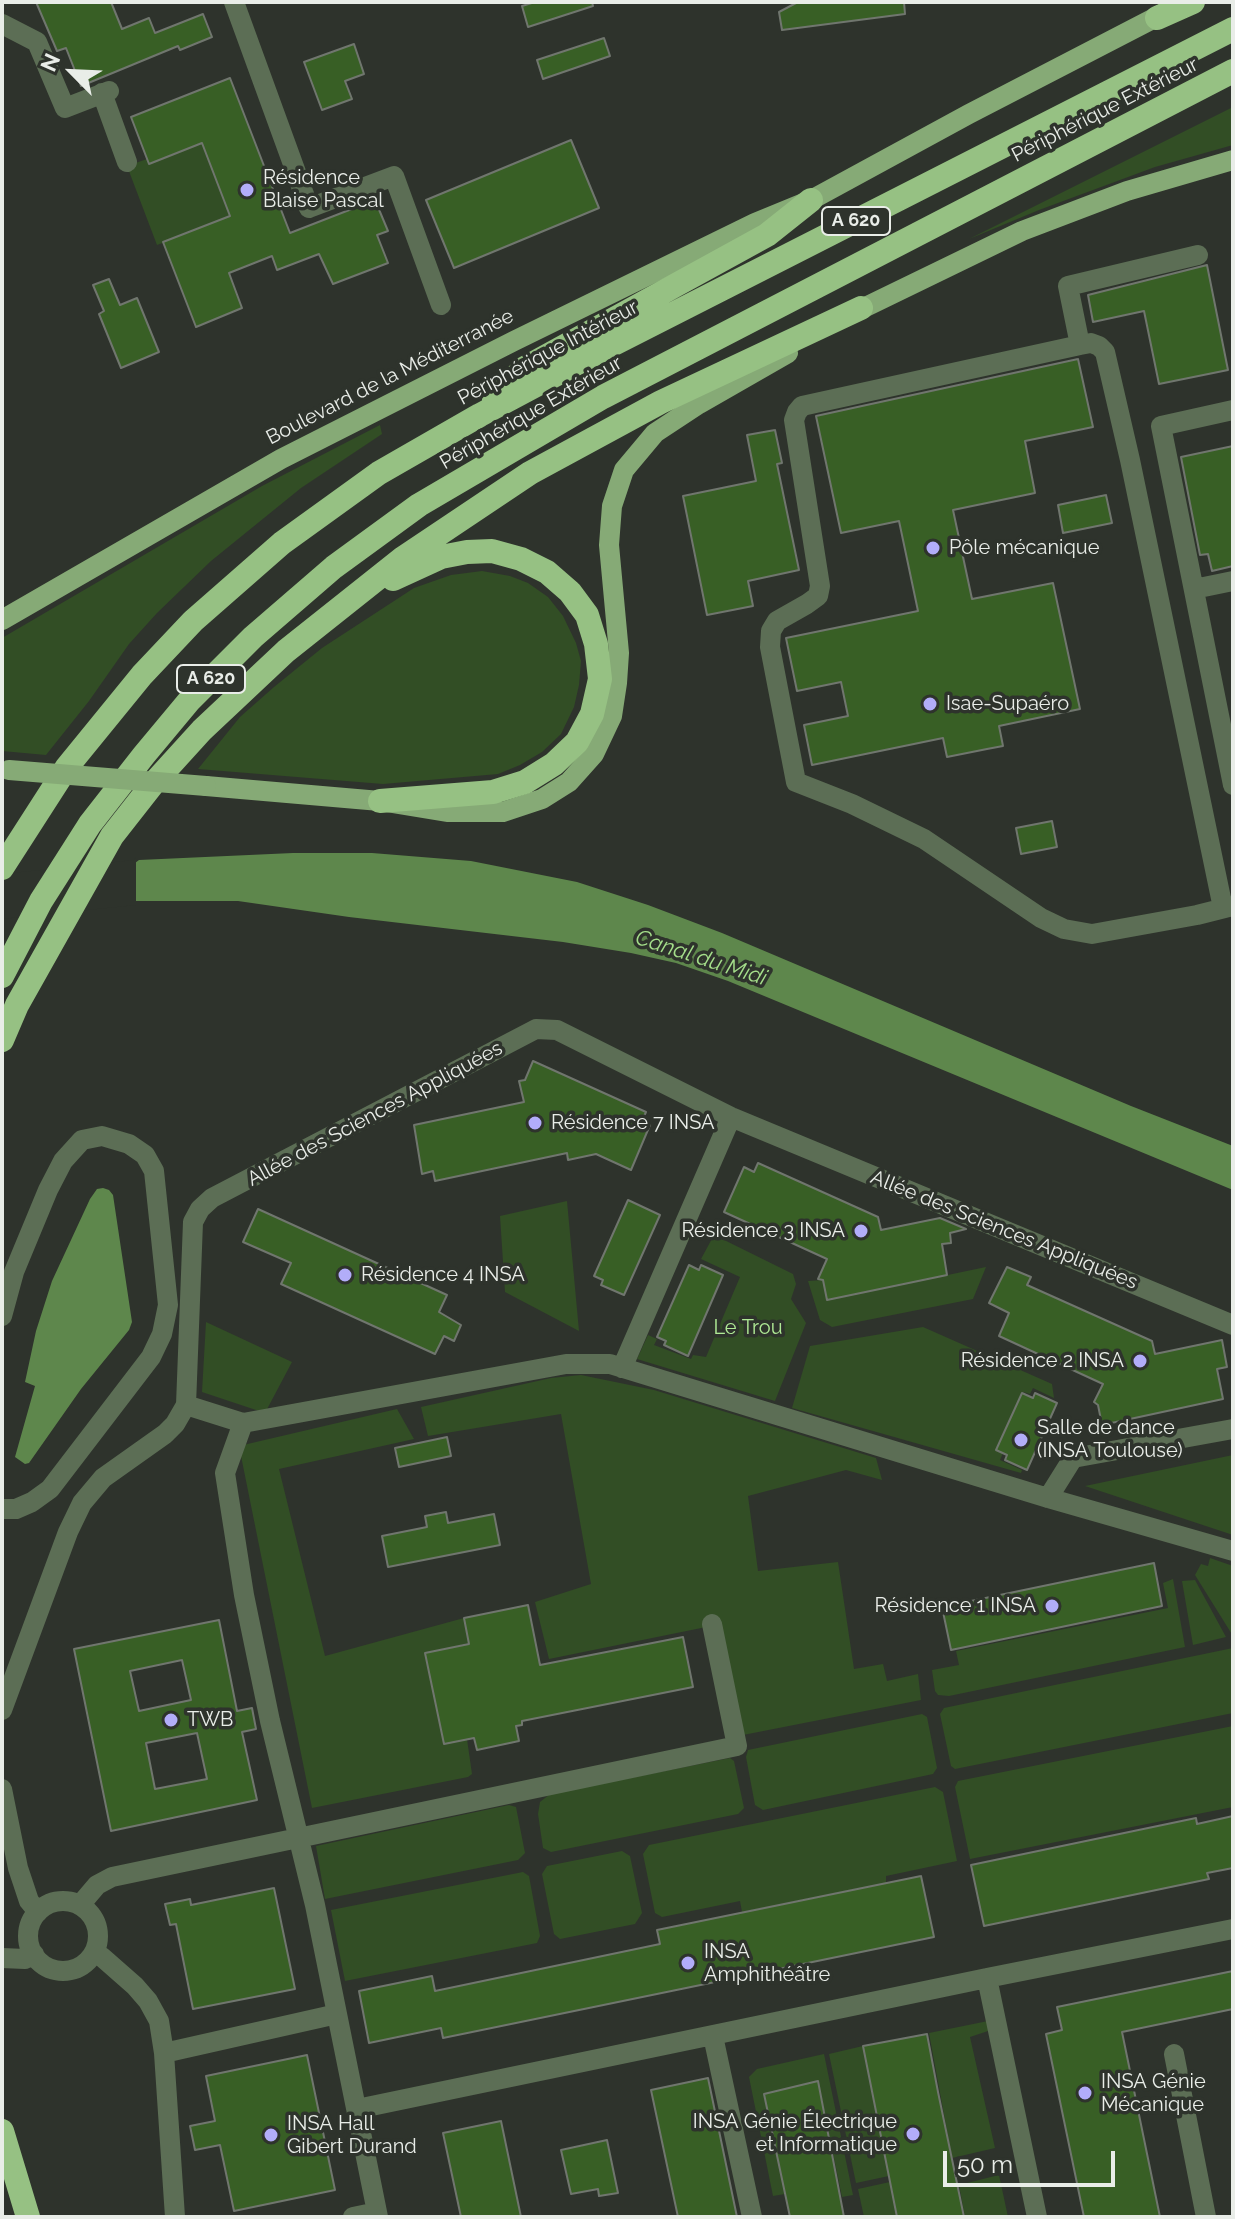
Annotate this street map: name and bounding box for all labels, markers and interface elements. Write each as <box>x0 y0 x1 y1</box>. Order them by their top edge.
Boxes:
north arrow <box>32 32 112 112</box>
text: N <box>35 49 65 75</box>
street label: Périphérique Extérieur <box>1008 53 1202 167</box>
place label: Résidence Blaise Pascal <box>263 166 384 213</box>
marker: Résidence Blaise Pascal <box>238 181 256 199</box>
road number: A 620 <box>822 207 890 235</box>
street label: Périphérique Intérieur <box>454 295 642 411</box>
street label: Boulevard de la Méditerranée <box>262 304 518 450</box>
street label: Périphérique Extérieur <box>436 351 626 475</box>
place label: Pôle mécanique <box>949 536 1099 560</box>
marker: Pôle mécanique <box>924 539 942 557</box>
road number: A 620 <box>177 665 245 693</box>
place label: Isae-Supaéro <box>946 692 1069 716</box>
marker: Isae-Supaéro <box>921 695 939 713</box>
water label: Canal du Midi <box>632 924 770 992</box>
street label: Allée des Sciences Appliquées <box>243 1036 507 1192</box>
place label: Résidence 7 INSA <box>551 1111 715 1135</box>
marker: Résidence 7 INSA <box>526 1114 544 1132</box>
street label: Allée des Sciences Appliquées <box>867 1165 1141 1295</box>
place label: Résidence 3 INSA <box>681 1219 845 1243</box>
marker: Résidence 3 INSA <box>852 1222 870 1240</box>
place label: Résidence 4 INSA <box>361 1263 525 1287</box>
marker: Résidence 4 INSA <box>336 1266 354 1284</box>
park label: Le Trou <box>713 1316 783 1340</box>
place label: Résidence 2 INSA <box>961 1349 1124 1373</box>
marker: Résidence 2 INSA <box>1131 1352 1149 1370</box>
place label: Salle de dance (INSA Toulouse) <box>1037 1416 1183 1463</box>
marker: Salle de dance (INSA Toulouse) <box>1012 1431 1030 1449</box>
place label: Résidence 1 INSA <box>874 1594 1036 1618</box>
marker: Résidence 1 INSA <box>1043 1597 1061 1615</box>
place label: TWB <box>187 1708 233 1732</box>
marker: TWB <box>162 1711 180 1729</box>
place label: INSA Amphithéâtre <box>704 1940 830 1987</box>
marker: INSA Amphithéâtre <box>679 1954 697 1972</box>
place label: INSA Génie Mécanique <box>1101 2070 1206 2117</box>
marker: INSA Génie Mécanique <box>1076 2084 1094 2102</box>
place label: INSA Génie Électrique et Informatique <box>693 2110 897 2157</box>
place label: INSA Hall Gibert Durand <box>287 2112 417 2159</box>
marker: INSA Génie Électrique et Informatique <box>904 2125 922 2143</box>
marker: INSA Hall Gibert Durand <box>262 2126 280 2144</box>
scale bar <box>947 2135 1119 2185</box>
text: 50 m <box>957 2150 1013 2179</box>

